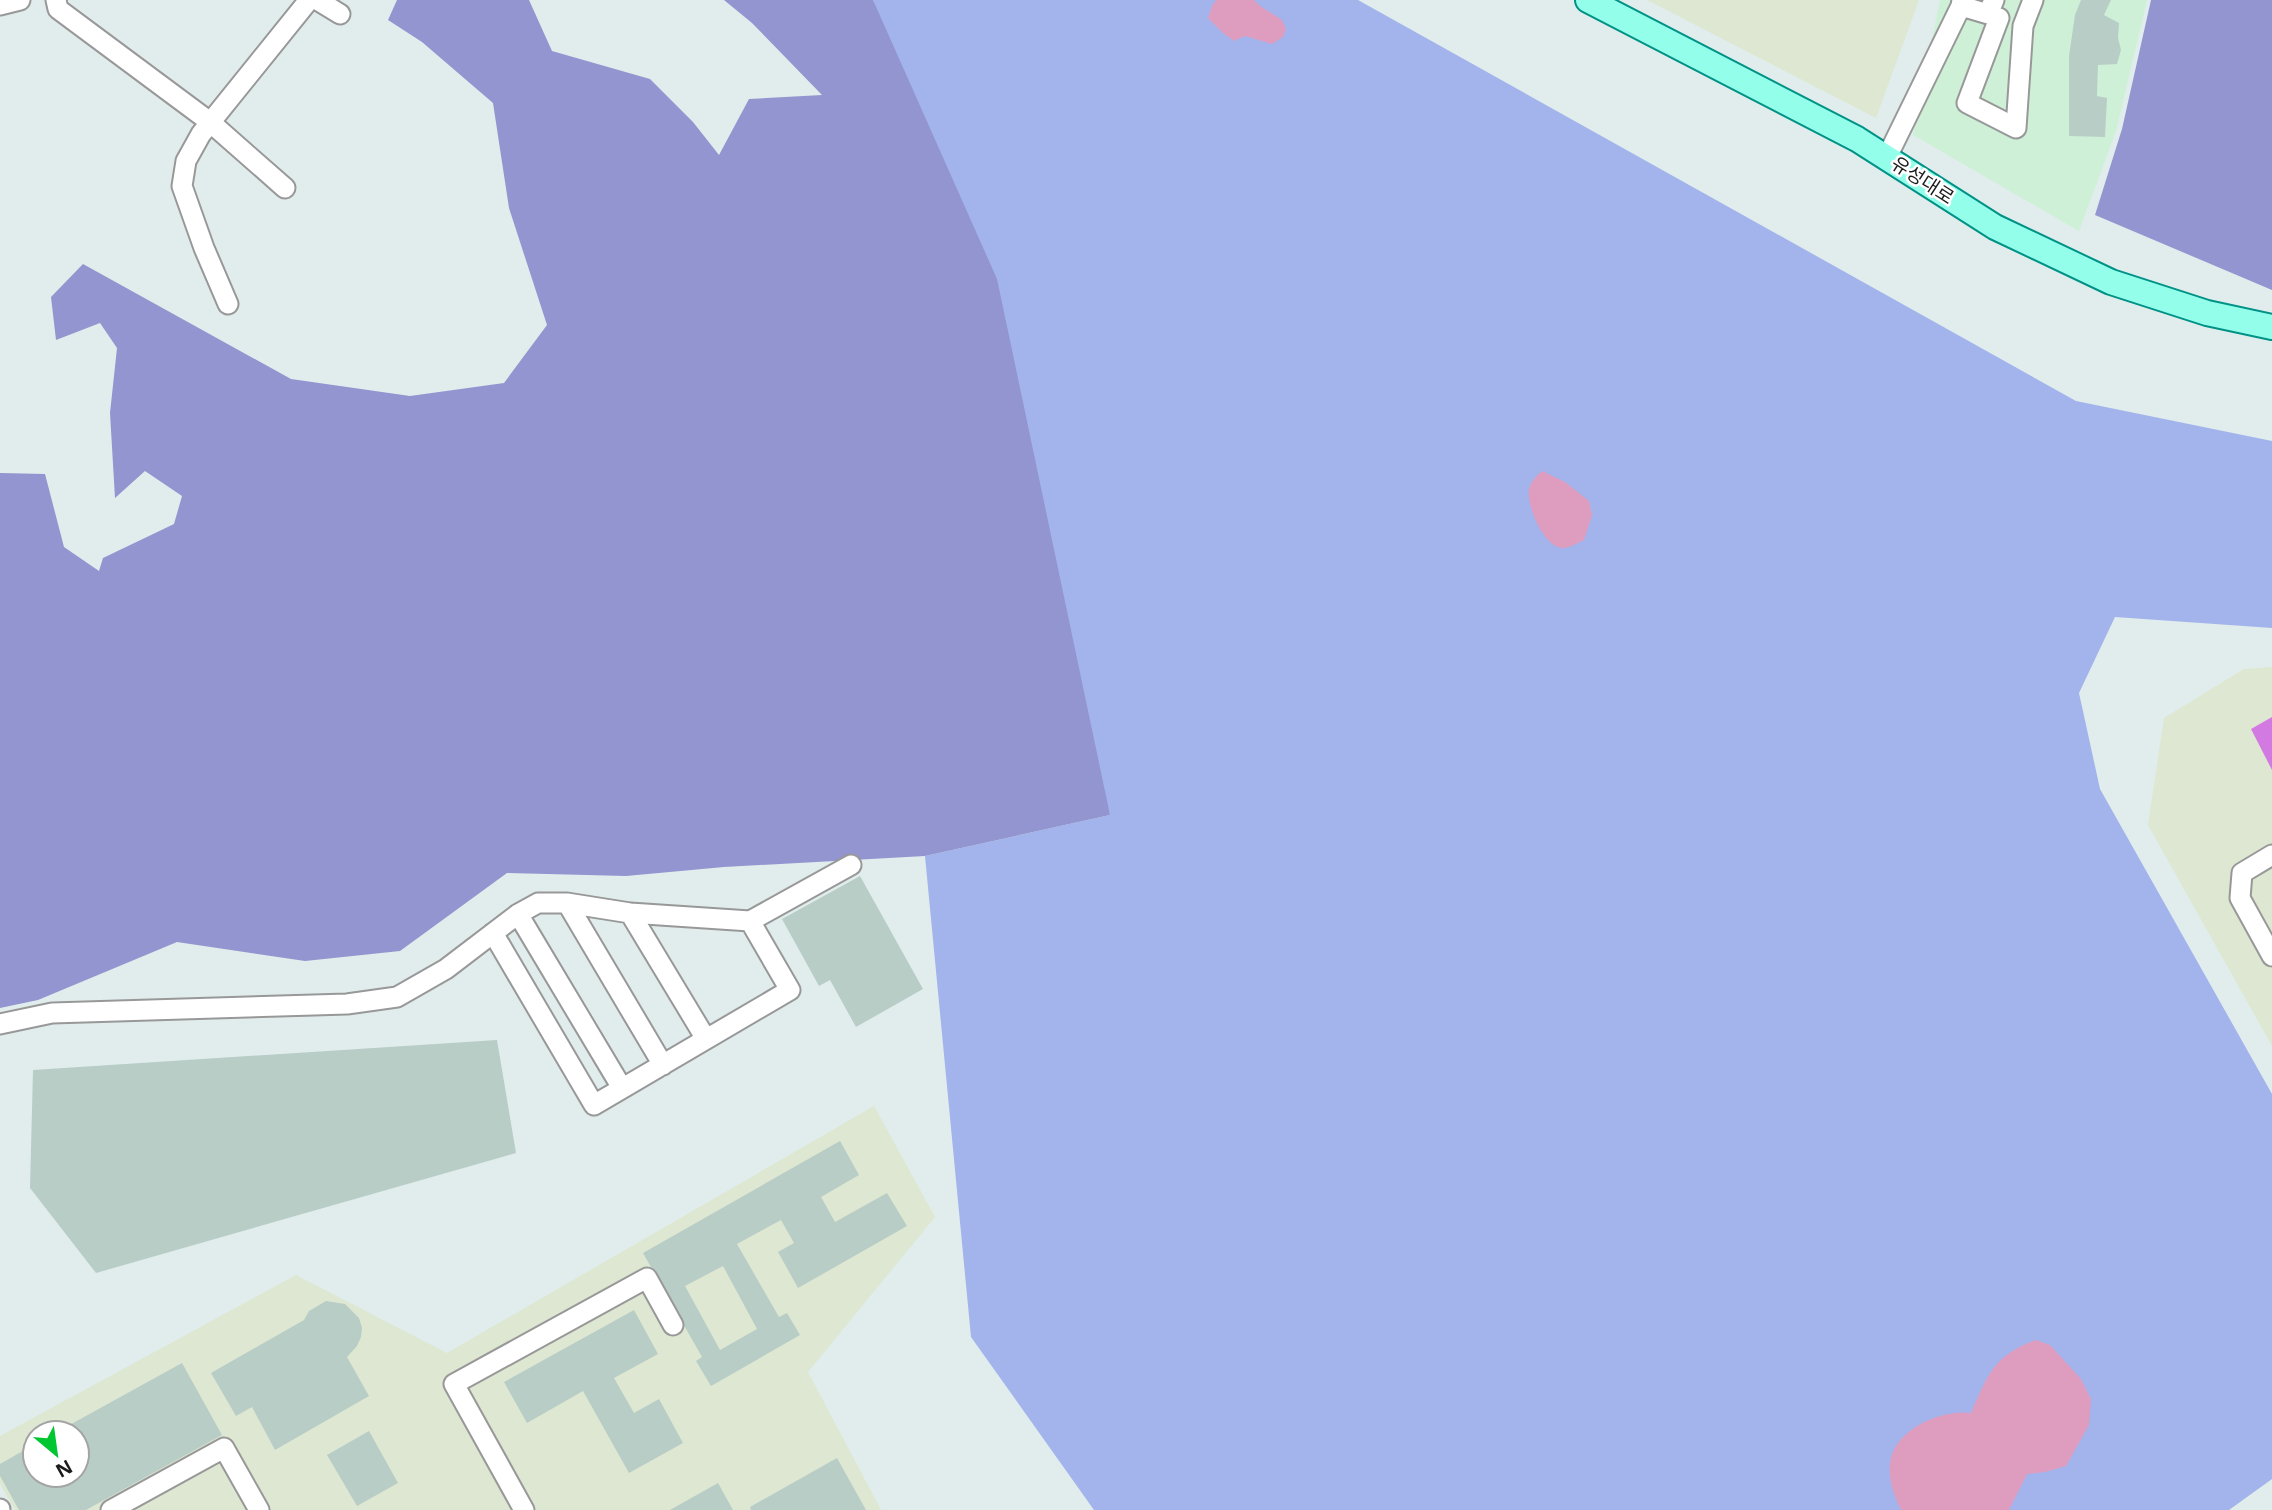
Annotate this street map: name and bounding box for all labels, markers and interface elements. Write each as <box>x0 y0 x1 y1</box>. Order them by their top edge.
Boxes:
street label: 유성대로 <box>1887 150 1959 210</box>
north arrow <box>21 1419 91 1489</box>
text: N <box>51 1454 77 1484</box>

